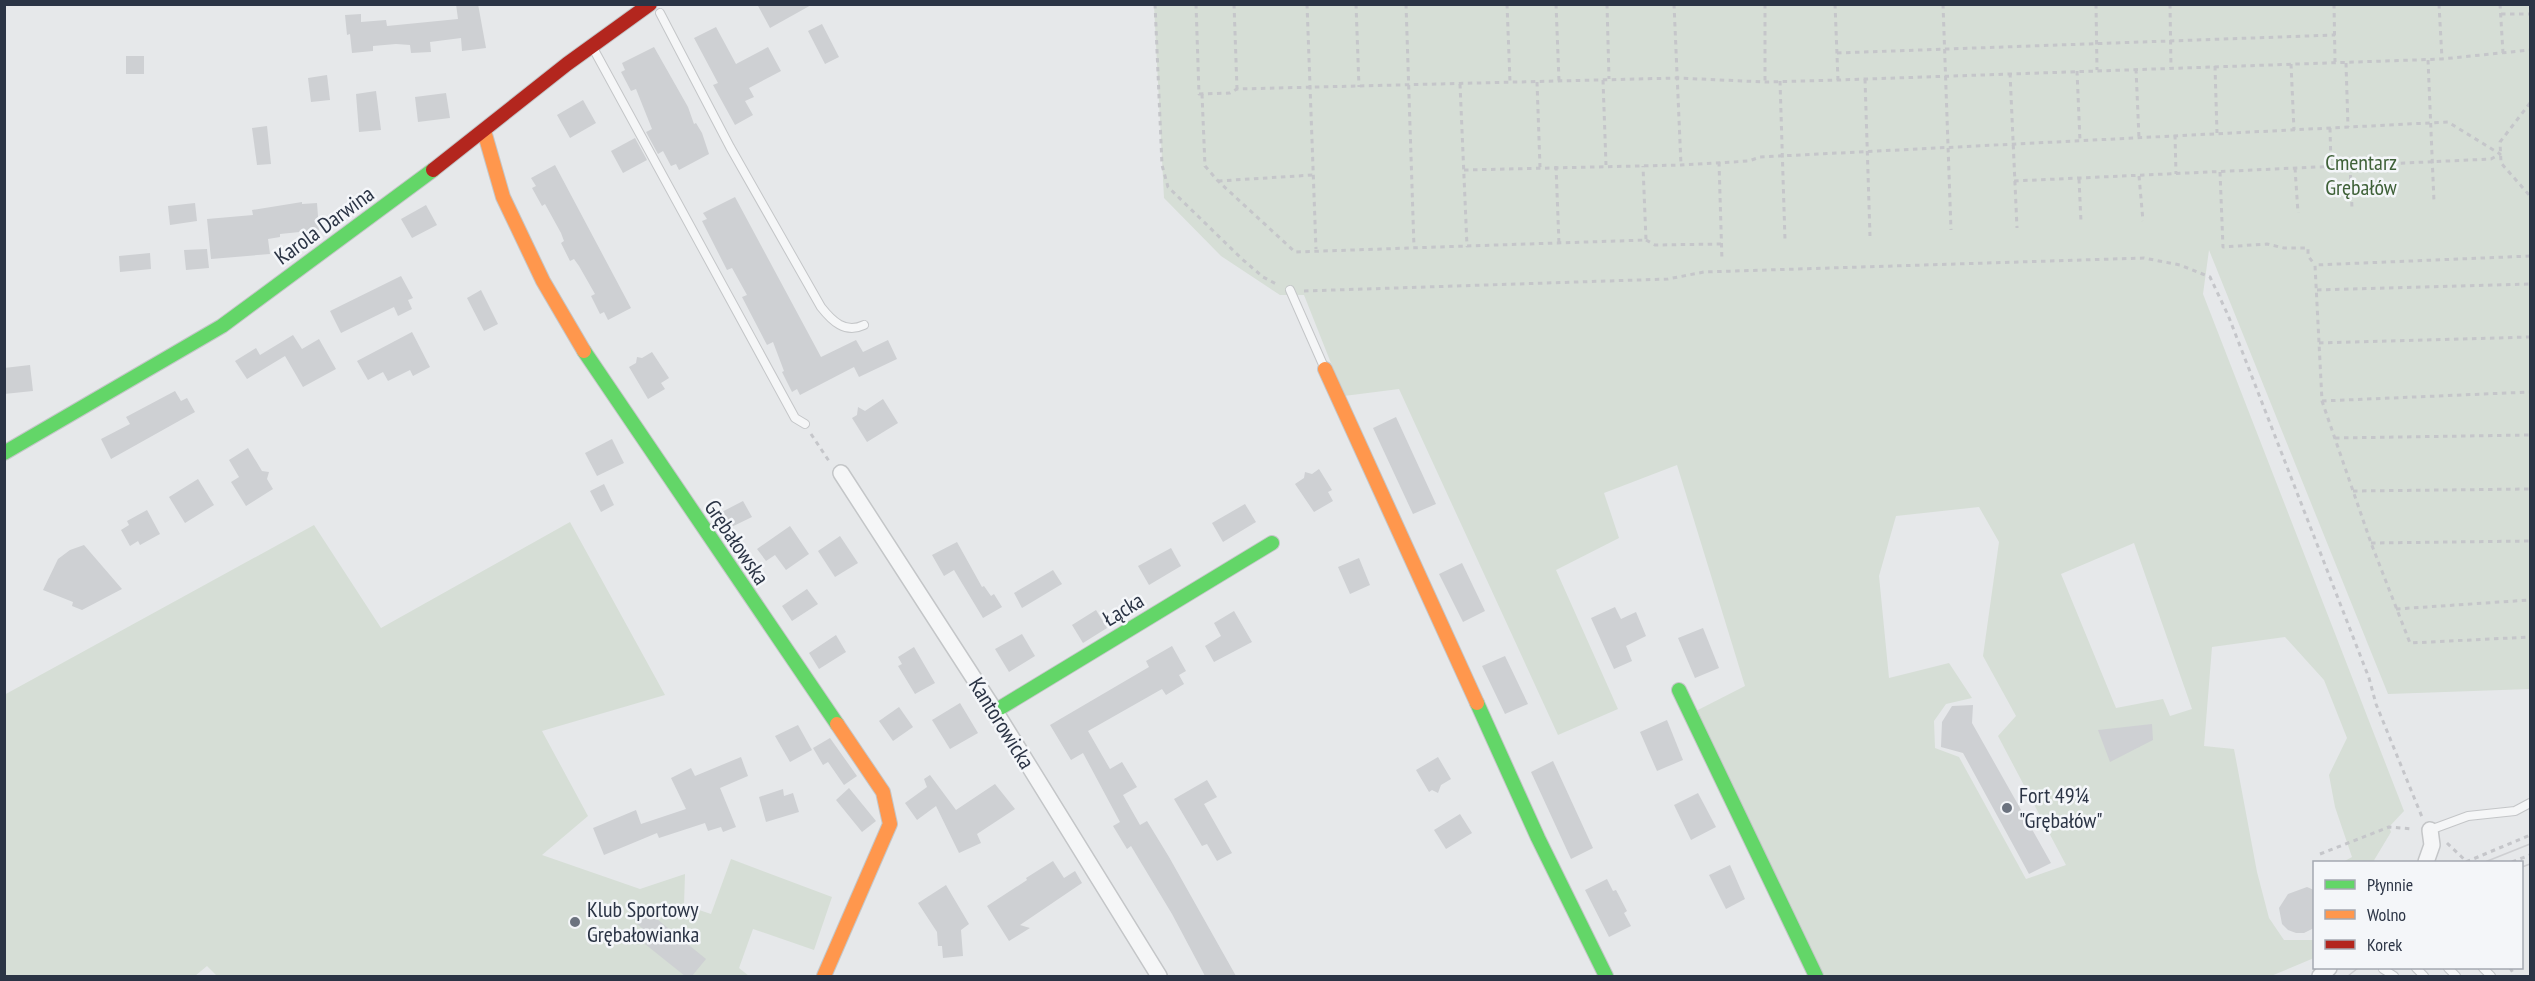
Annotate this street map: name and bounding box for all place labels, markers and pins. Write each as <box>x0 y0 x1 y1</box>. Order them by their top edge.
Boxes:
place label: Fort 49¼ "Grębałów" <box>2019 781 2103 834</box>
marker: Fort 49¼ "Grębałów" <box>2000 801 2014 815</box>
place label: Klub Sportowy Grębałowianka <box>587 895 699 948</box>
marker: Klub Sportowy Grębałowianka <box>568 915 582 929</box>

